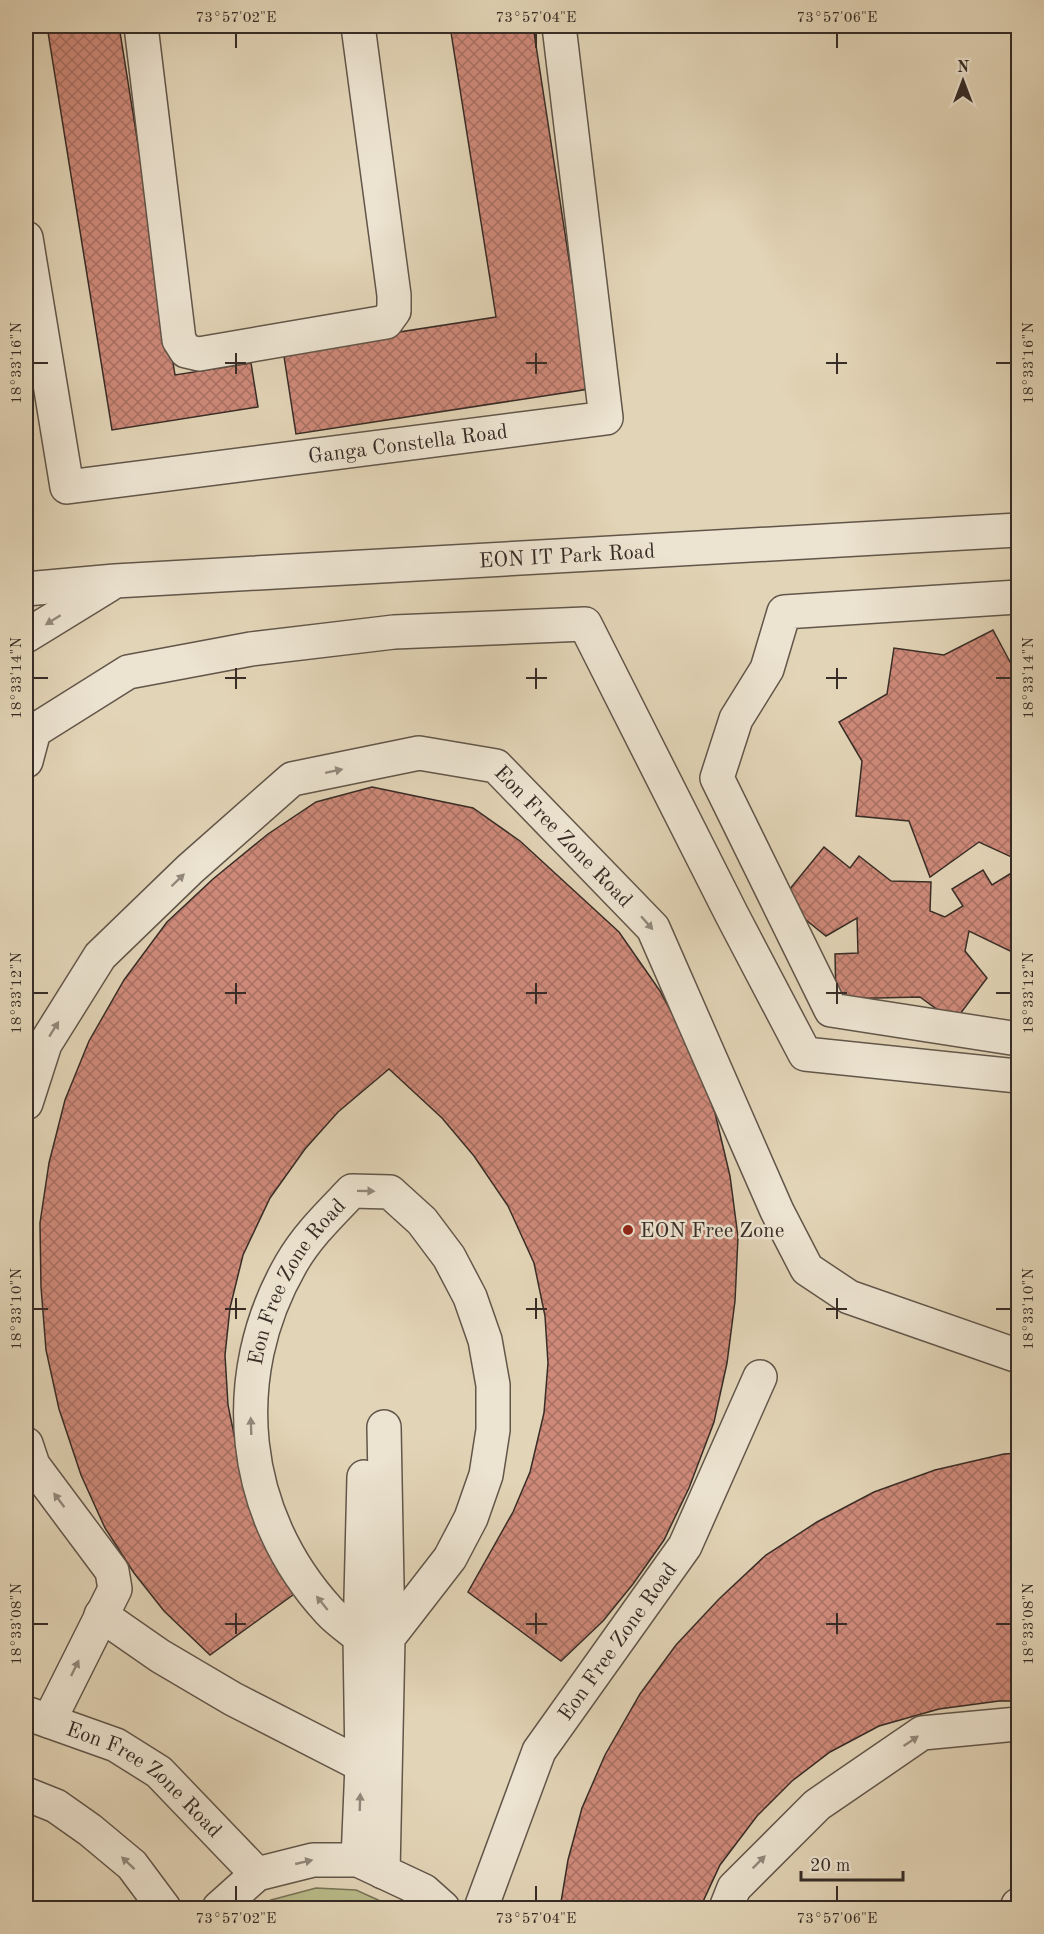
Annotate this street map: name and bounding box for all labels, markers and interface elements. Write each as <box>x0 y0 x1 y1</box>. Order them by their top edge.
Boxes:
text: 73°57'02"E <box>196 11 276 26</box>
text: 73°57'04"E <box>496 11 576 26</box>
text: 73°57'06"E <box>797 11 877 26</box>
north arrow <box>933 51 993 111</box>
text: N <box>957 60 970 76</box>
text: 18°33'16"N <box>10 322 25 404</box>
text: 18°33'16"N <box>1022 322 1037 404</box>
street label: Ganga Constella Road <box>307 422 509 468</box>
street label: EON IT Park Road <box>478 542 656 572</box>
one-way arrow <box>45 614 61 625</box>
text: 18°33'14"N <box>10 637 25 719</box>
text: 18°33'14"N <box>1022 637 1037 719</box>
street label: Eon Free Zone Road <box>490 762 636 912</box>
one-way arrow <box>324 765 343 775</box>
one-way arrow <box>171 874 185 888</box>
one-way arrow <box>641 915 654 931</box>
text: 18°33'12"N <box>10 952 25 1034</box>
text: 18°33'12"N <box>1022 952 1037 1034</box>
one-way arrow <box>49 1021 60 1037</box>
one-way arrow <box>357 1186 376 1196</box>
street label: Eon Free Zone Road <box>246 1196 350 1367</box>
place label: EON Free Zone <box>640 1221 784 1242</box>
marker: EON Free Zone <box>621 1223 635 1237</box>
text: 18°33'10"N <box>10 1268 25 1350</box>
text: 18°33'10"N <box>1022 1268 1037 1350</box>
one-way arrow <box>246 1416 255 1435</box>
one-way arrow <box>54 1493 66 1508</box>
street label: Eon Free Zone Road <box>555 1560 681 1725</box>
text: 18°33'08"N <box>10 1583 25 1665</box>
text: 18°33'08"N <box>1022 1583 1037 1665</box>
one-way arrow <box>317 1595 329 1610</box>
one-way arrow <box>71 1660 80 1677</box>
street label: Eon Free Zone Road <box>63 1719 225 1842</box>
one-way arrow <box>903 1735 919 1746</box>
one-way arrow <box>356 1792 365 1811</box>
scale bar <box>801 1844 903 1882</box>
one-way arrow <box>752 1855 767 1869</box>
one-way arrow <box>121 1856 135 1870</box>
one-way arrow <box>295 1857 314 1867</box>
text: 20 m <box>810 1857 850 1875</box>
text: 73°57'02"E <box>196 1912 276 1927</box>
text: 73°57'04"E <box>496 1912 576 1927</box>
text: 73°57'06"E <box>797 1912 877 1927</box>

